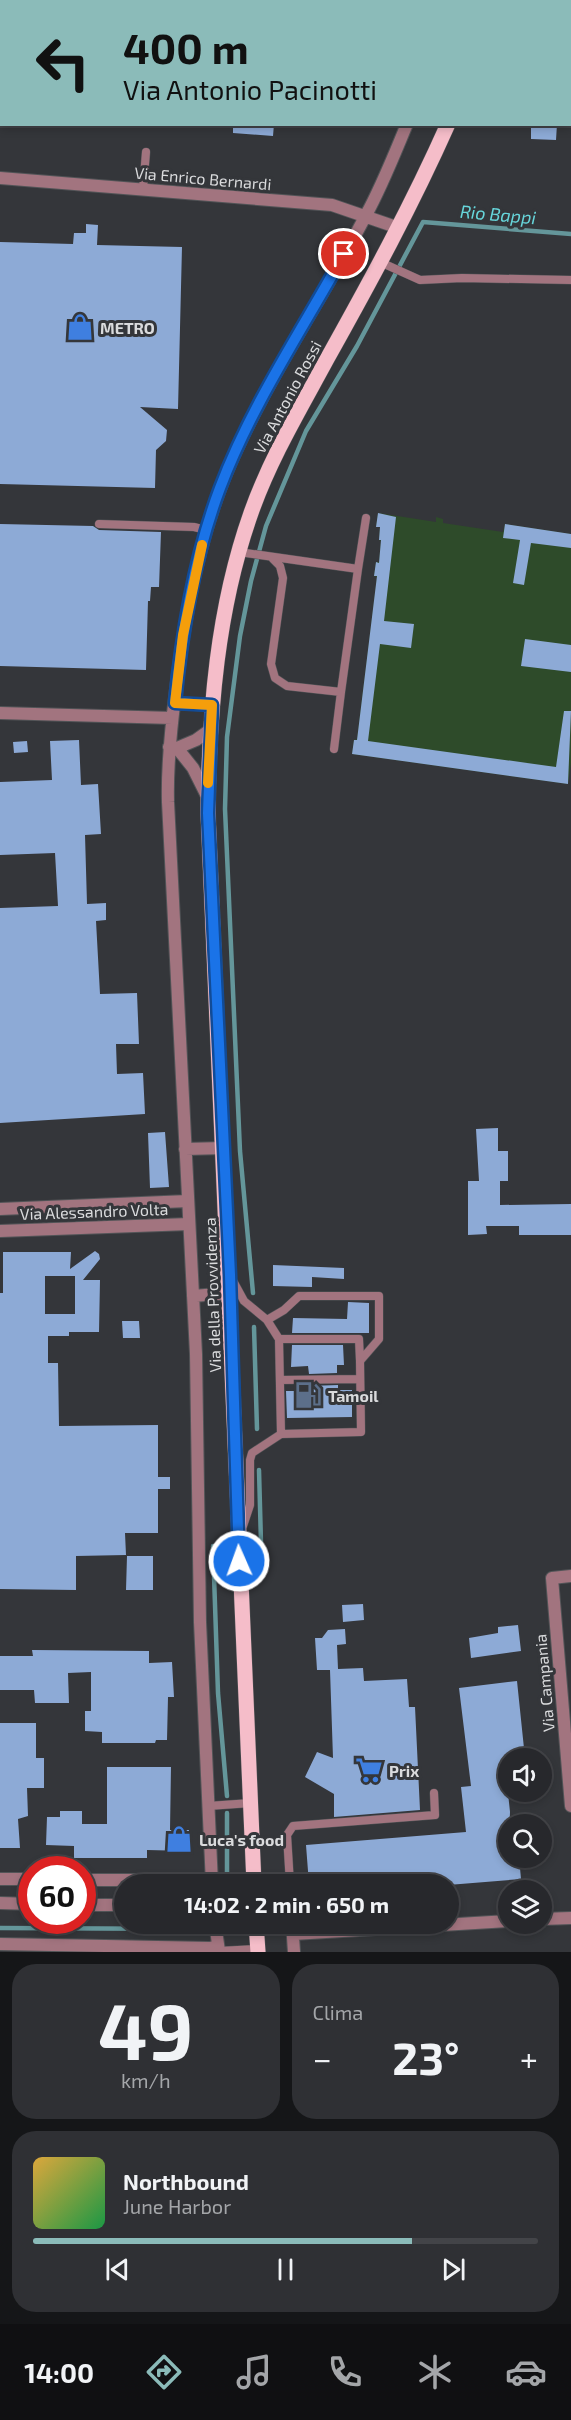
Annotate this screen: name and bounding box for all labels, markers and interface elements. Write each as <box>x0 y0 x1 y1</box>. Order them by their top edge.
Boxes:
text: 400 m <box>123 22 249 72</box>
icon: left <box>24 24 102 102</box>
text: Via Antonio Pacinotti <box>123 73 377 105</box>
street label: Via Enrico Bernardi <box>134 163 272 193</box>
water label: Rio Bappi <box>459 200 538 228</box>
pin <box>318 228 369 279</box>
icon: arrive <box>327 237 360 270</box>
shop icon: METRO <box>65 312 95 342</box>
place label: METRO <box>100 318 155 337</box>
street label: Via Antonio Rossi <box>249 337 325 457</box>
street label: Via Alessandro Volta <box>19 1199 169 1223</box>
street label: Via della Provvidenza <box>200 1217 224 1373</box>
fuel station icon: Tamoil <box>293 1380 323 1410</box>
place label: Tamoil <box>328 1386 379 1405</box>
position arrow <box>207 1529 271 1593</box>
street label: Via Campania <box>530 1633 558 1733</box>
map controls <box>498 1748 552 1934</box>
button: sound <box>498 1748 552 1802</box>
supermarket icon: Prix <box>354 1755 384 1785</box>
place label: Prix <box>389 1761 419 1780</box>
button: search <box>498 1814 552 1868</box>
shop icon: Luca's food <box>164 1824 194 1854</box>
place label: Luca's food <box>199 1830 284 1849</box>
speed limit sign: 60 <box>18 1856 96 1934</box>
button: layers <box>498 1880 552 1934</box>
text: 14:02 · 2 min · 650 m <box>184 1891 389 1917</box>
text: 49 <box>98 1982 194 2076</box>
text: Clima <box>313 2000 363 2024</box>
text: 23° <box>392 2030 459 2084</box>
text: − <box>313 2038 332 2078</box>
text: + <box>520 2038 538 2078</box>
text: km/h <box>121 2068 171 2092</box>
text: Northbound <box>123 2168 249 2194</box>
text: June Harbor <box>123 2194 231 2218</box>
icon: previous <box>101 2253 134 2286</box>
icon: pause <box>269 2253 302 2286</box>
icon: next <box>437 2253 470 2286</box>
icon: directions <box>143 2351 185 2393</box>
icon: music <box>233 2351 275 2393</box>
icon: phone <box>324 2351 366 2393</box>
icon: climate <box>414 2351 456 2393</box>
icon: car <box>505 2351 547 2393</box>
text: 14:00 <box>24 2356 94 2388</box>

